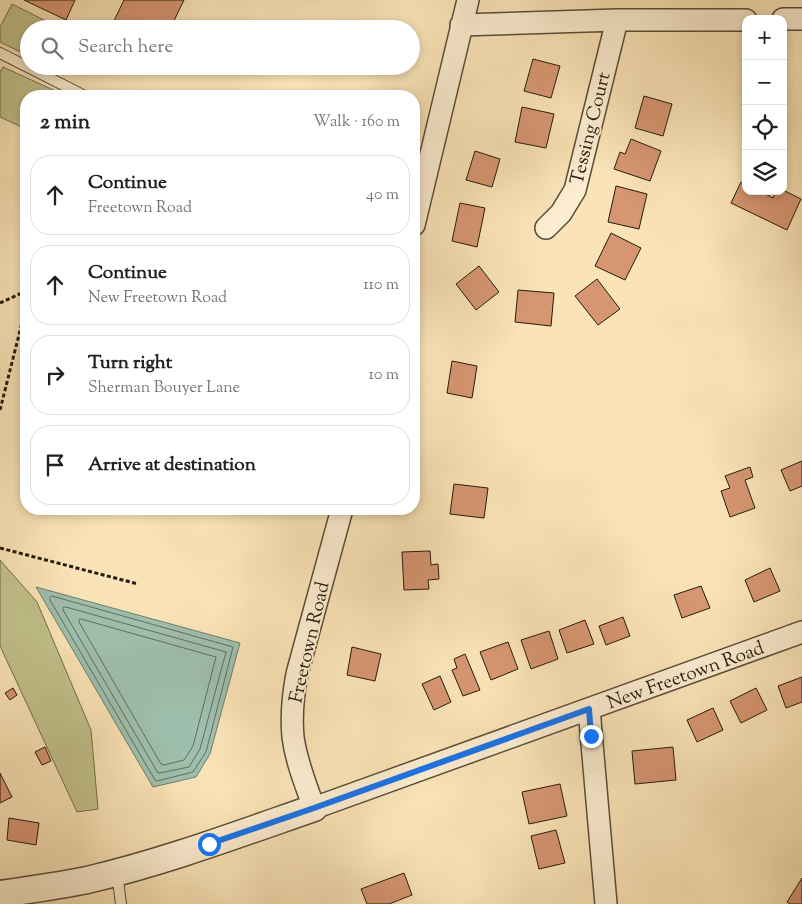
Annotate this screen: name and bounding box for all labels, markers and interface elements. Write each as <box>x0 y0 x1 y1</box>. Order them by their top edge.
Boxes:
map controls <box>742 15 787 195</box>
button: + <box>742 15 787 60</box>
search box <box>20 20 420 75</box>
icon: search <box>38 34 66 62</box>
text: Search here <box>78 34 173 61</box>
button: − <box>742 60 787 105</box>
street label: Tessing Court <box>564 69 619 188</box>
button: locate <box>742 105 787 150</box>
text: 2 min <box>40 108 90 138</box>
text: Walk · 160 m <box>313 111 400 134</box>
button: layers <box>742 150 787 195</box>
text: Continue <box>88 170 167 197</box>
icon: ahead <box>41 181 69 209</box>
text: 40 m <box>366 184 399 207</box>
text: Freetown Road <box>88 197 192 220</box>
text: Continue <box>88 260 167 287</box>
icon: ahead <box>41 271 69 299</box>
text: 110 m <box>363 274 399 297</box>
text: New Freetown Road <box>88 287 227 310</box>
text: Turn right <box>88 350 172 377</box>
icon: right <box>41 361 69 389</box>
text: 10 m <box>369 364 399 387</box>
text: Sherman Bouyer Lane <box>88 377 240 400</box>
icon: arrive <box>41 451 69 479</box>
text: Arrive at destination <box>88 452 256 479</box>
street label: Freetown Road <box>283 579 338 706</box>
street label: New Freetown Road <box>604 635 768 717</box>
route end <box>580 725 603 748</box>
route start <box>198 833 221 856</box>

